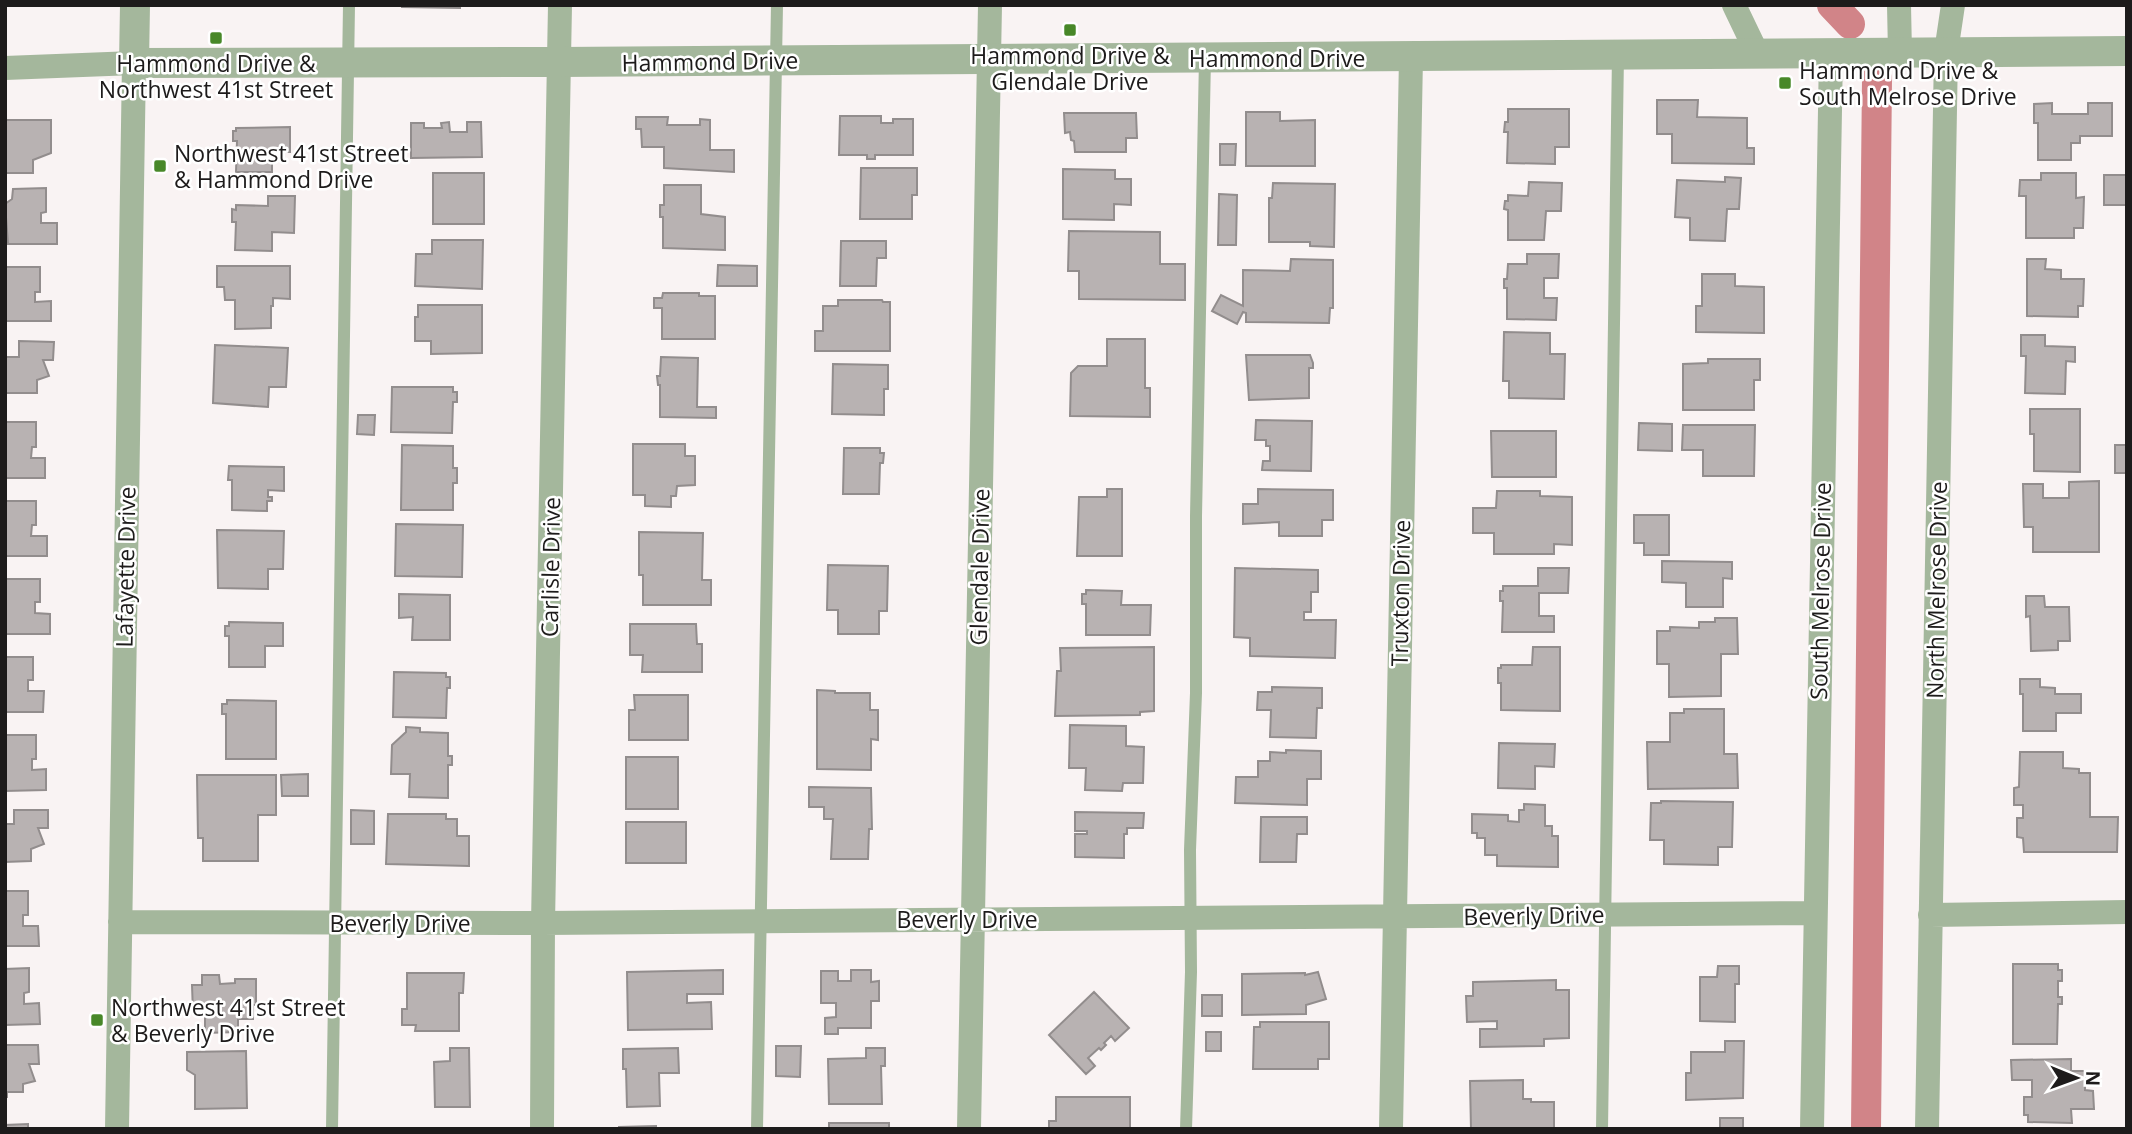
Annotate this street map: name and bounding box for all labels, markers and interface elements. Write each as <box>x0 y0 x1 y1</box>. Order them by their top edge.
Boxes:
marker: Hammond Drive & Glendale Drive <box>1062 22 1078 38</box>
marker: Hammond Drive & Northwest 41st Street <box>208 30 224 46</box>
place label: Hammond Drive & Glendale Drive <box>970 39 1170 97</box>
street label: Hammond Drive <box>1189 42 1365 74</box>
street label: Hammond Drive <box>621 43 799 79</box>
place label: Hammond Drive & Northwest 41st Street <box>99 47 333 105</box>
place label: Hammond Drive & South Melrose Drive <box>1799 54 2017 112</box>
marker: Hammond Drive & South Melrose Drive <box>1777 75 1793 91</box>
place label: Northwest 41st Street & Hammond Drive <box>174 137 408 195</box>
marker: Northwest 41st Street & Hammond Drive <box>152 158 168 174</box>
street label: North Melrose Drive <box>1918 481 1954 699</box>
street label: South Melrose Drive <box>1802 482 1838 700</box>
street label: Lafayette Drive <box>108 486 142 648</box>
street label: Glendale Drive <box>962 488 996 646</box>
street label: Carlisle Drive <box>533 497 567 637</box>
street label: Truxton Drive <box>1383 519 1417 667</box>
street label: Beverly Drive <box>1463 898 1605 932</box>
street label: Beverly Drive <box>896 903 1038 935</box>
street label: Beverly Drive <box>329 907 471 939</box>
place label: Northwest 41st Street & Beverly Drive <box>111 991 345 1049</box>
marker: Northwest 41st Street & Beverly Drive <box>89 1012 105 1028</box>
north arrow <box>2041 1043 2111 1113</box>
text: N <box>2080 1070 2106 1086</box>

